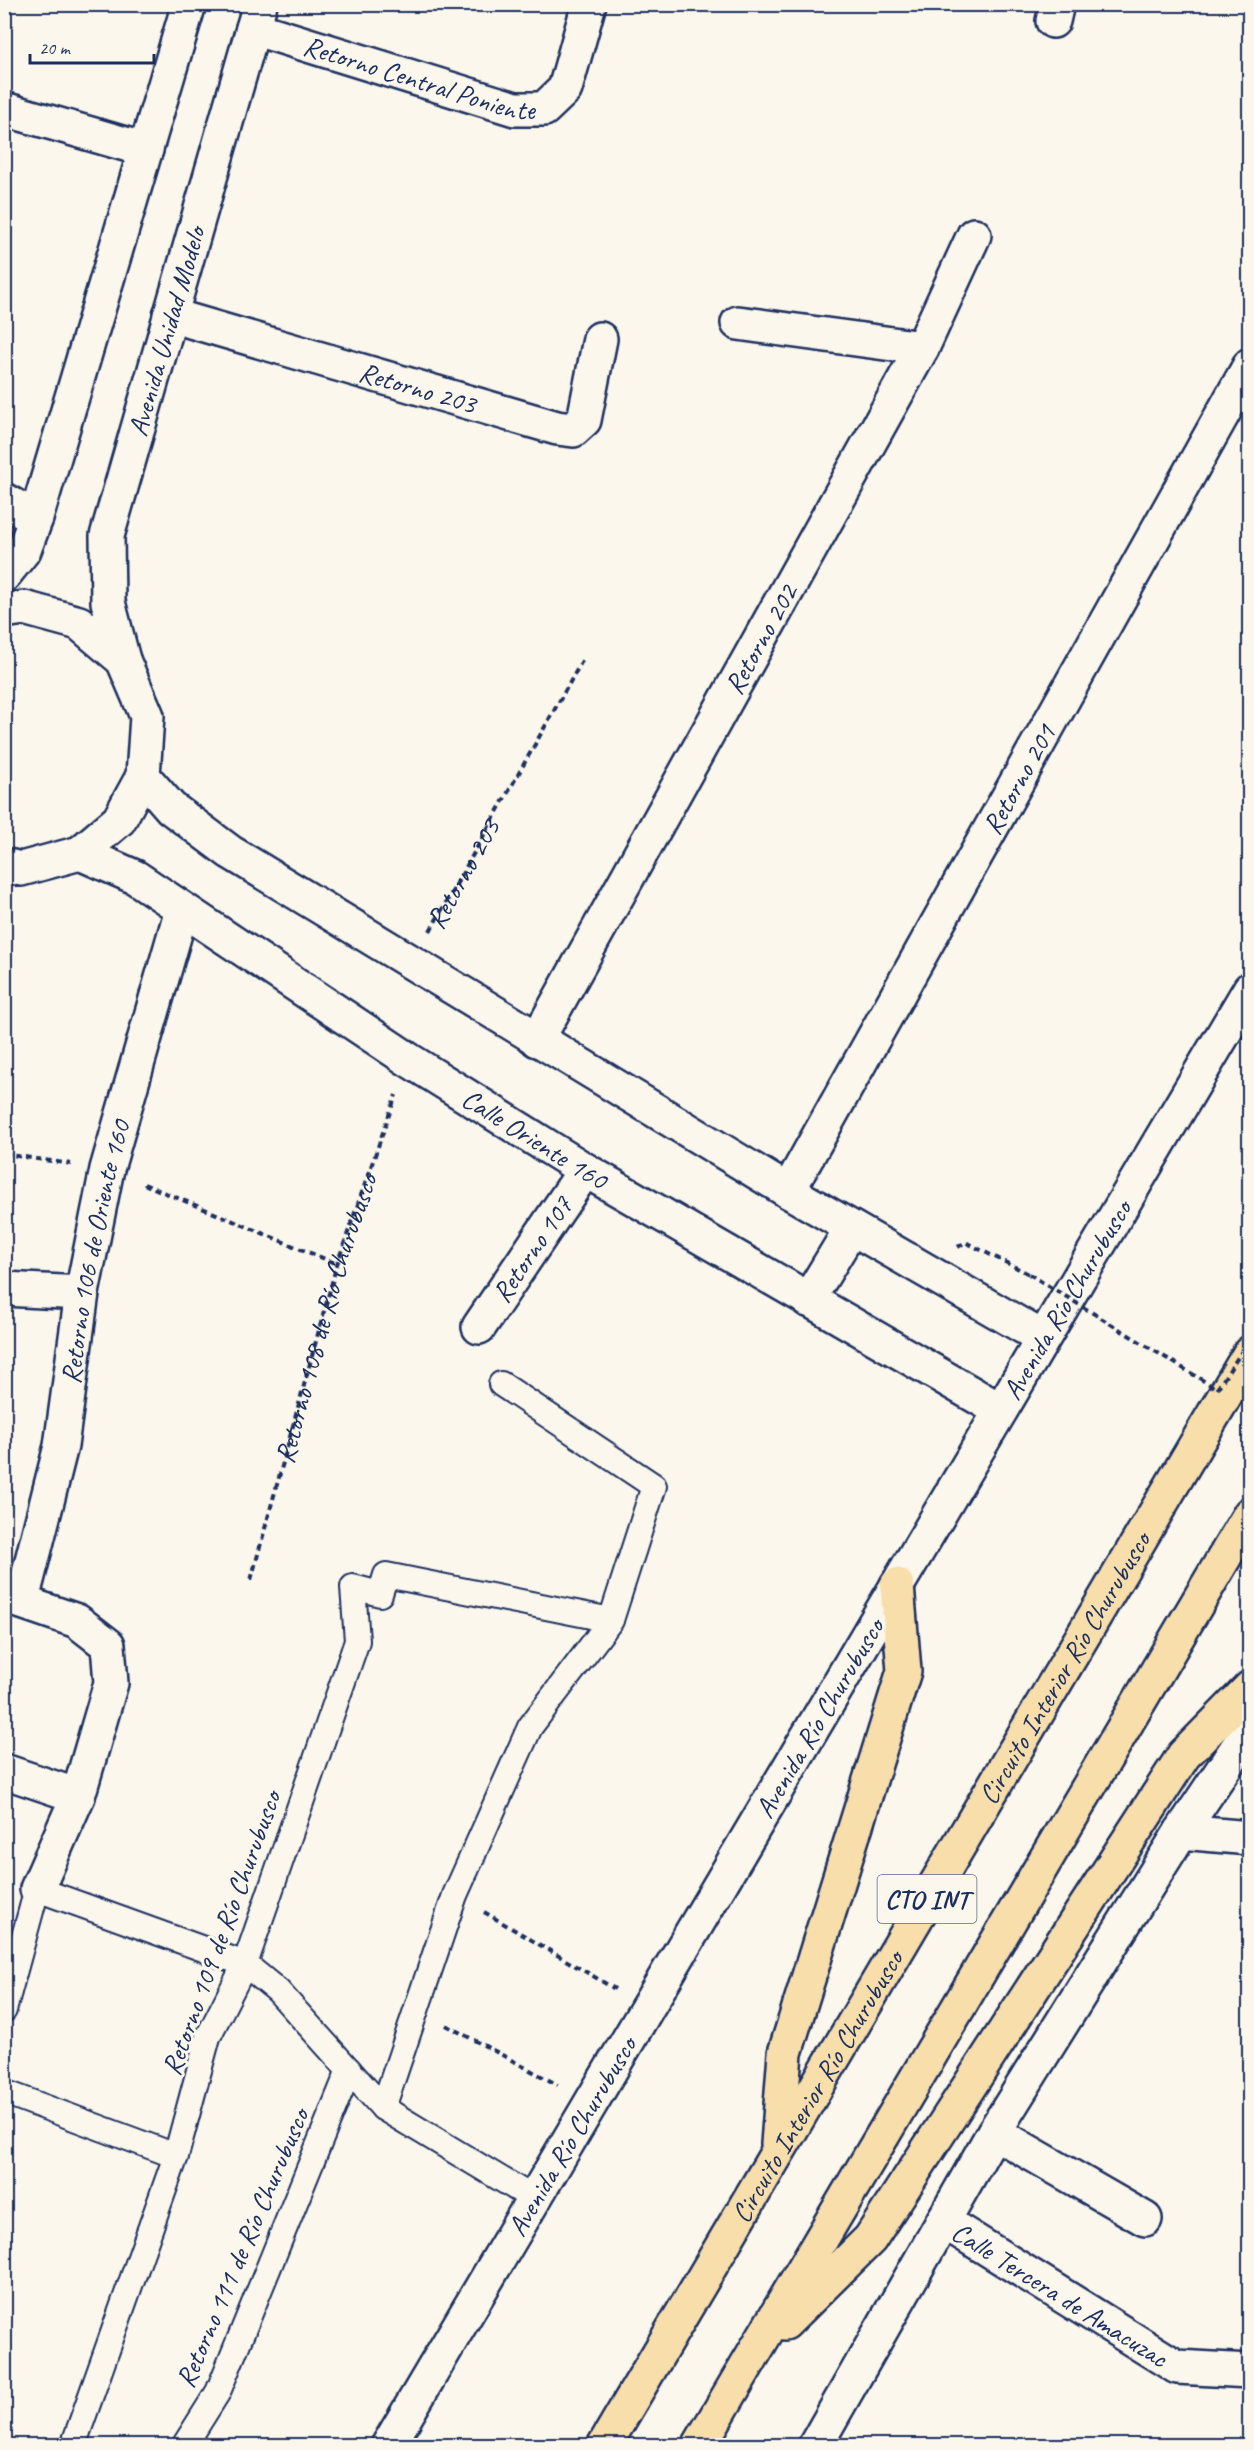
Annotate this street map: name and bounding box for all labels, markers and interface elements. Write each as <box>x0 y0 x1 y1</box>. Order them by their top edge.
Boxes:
scale bar <box>30 27 154 65</box>
street label: Retorno Central Poniente <box>300 27 536 127</box>
text: 20 m <box>39 37 72 59</box>
street label: Avenida Unidad Modelo <box>119 220 213 440</box>
street label: Retorno 203 <box>355 354 483 422</box>
street label: Retorno 202 <box>716 576 806 700</box>
street label: Retorno 201 <box>974 717 1064 840</box>
street label: Retorno 203 <box>418 810 508 934</box>
street label: Calle Oriente 160 <box>456 1080 616 1198</box>
street label: Retorno 106 de Oriente 160 <box>52 1114 138 1386</box>
street label: Retorno 108 de Río Churubusco <box>266 1166 386 1467</box>
street label: Retorno 107 <box>483 1188 581 1309</box>
street label: Avenida Río Churubusco <box>994 1191 1140 1405</box>
street label: Circuito Interior Río Churubusco <box>970 1523 1159 1810</box>
street label: Avenida Río Churubusco <box>746 1609 893 1824</box>
street label: Retorno 109 de Río Churubusco <box>153 1783 290 2080</box>
road number: CTO INT <box>878 1875 976 1923</box>
street label: Circuito Interior Río Churubusco <box>723 1941 912 2228</box>
street label: Avenida Río Churubusco <box>499 2028 645 2242</box>
street label: Retorno 111 de Río Churubusco <box>167 2100 318 2393</box>
street label: Calle Tercera de Amacuzac <box>946 2214 1176 2376</box>

